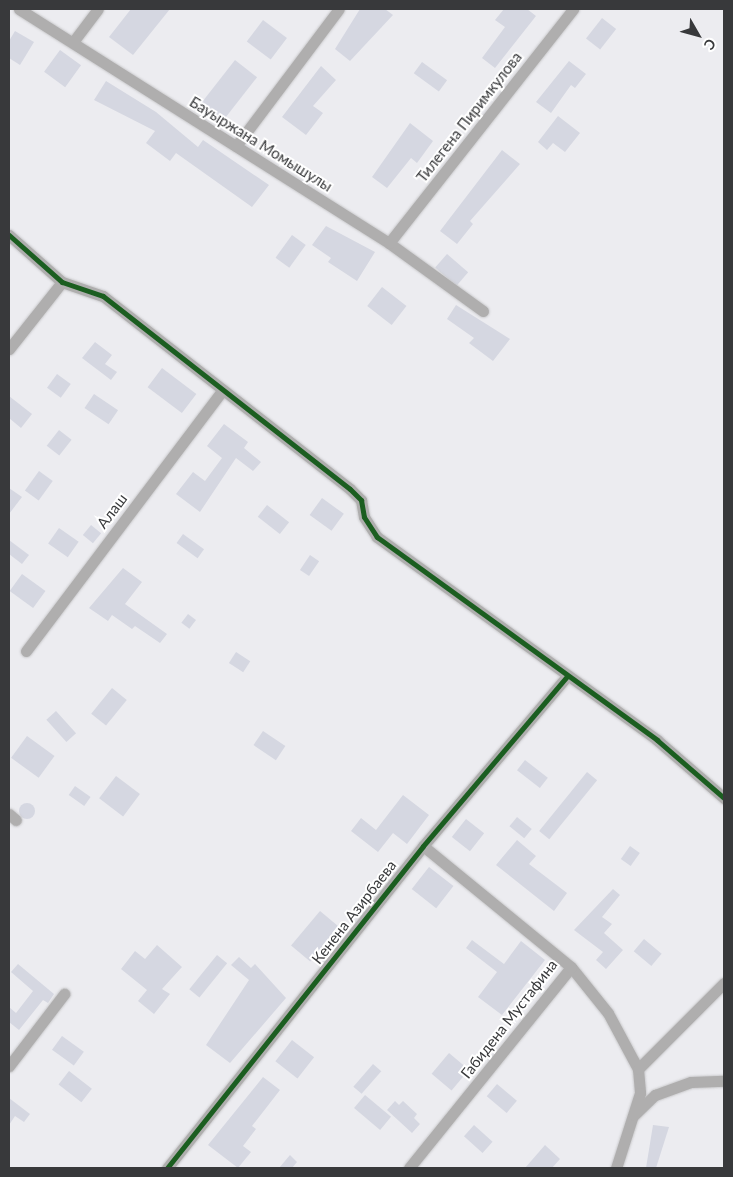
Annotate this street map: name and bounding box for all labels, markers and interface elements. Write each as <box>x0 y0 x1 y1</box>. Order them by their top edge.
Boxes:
north arrow <box>673 10 723 60</box>
text: С <box>701 36 720 53</box>
street label: Тилегена Пиримкулова <box>413 48 525 186</box>
street label: Бауыржана Момышулы <box>186 93 336 195</box>
street label: Алаш <box>93 490 131 532</box>
street label: Кенена Азирбаева <box>308 857 400 967</box>
street label: Габидена Мустафина <box>457 956 561 1082</box>

